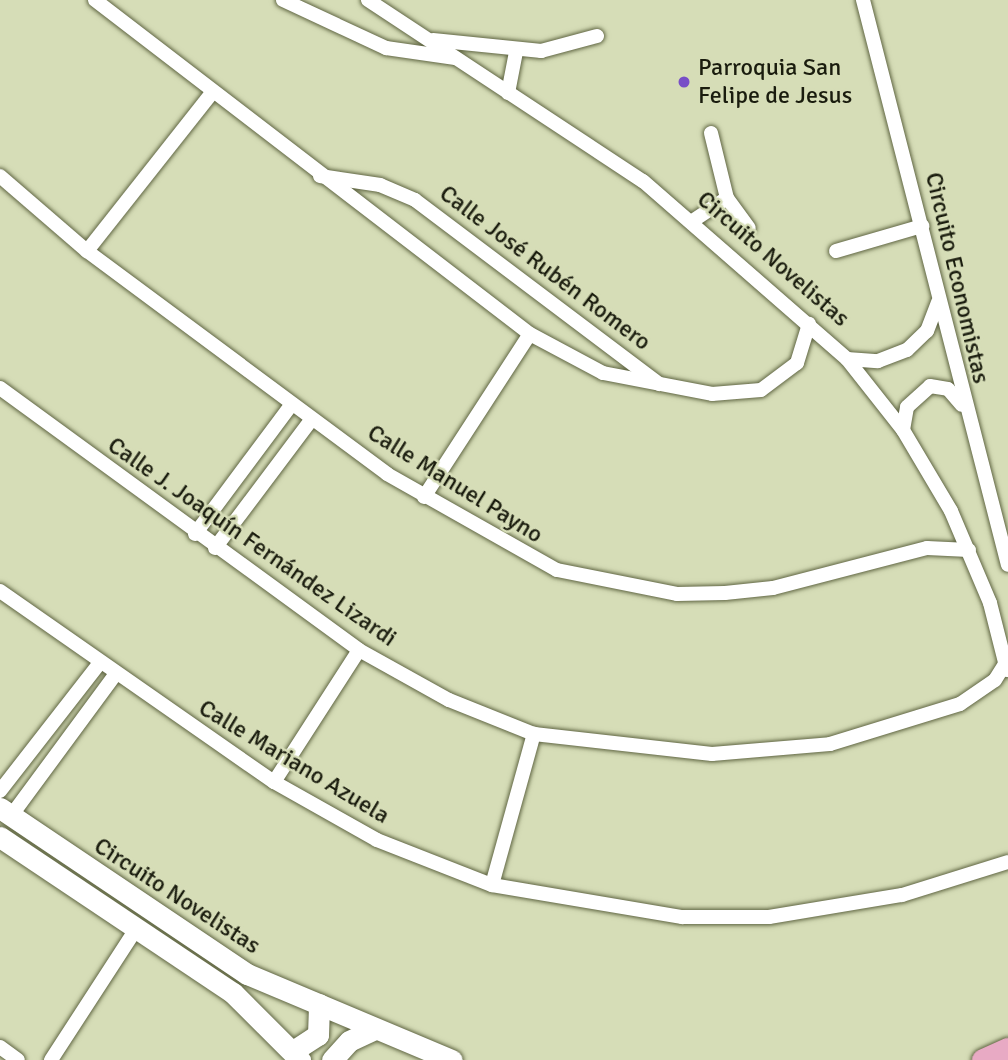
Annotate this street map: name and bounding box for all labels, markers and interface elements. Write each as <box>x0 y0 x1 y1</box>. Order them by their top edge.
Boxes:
place label: Parroquia San Felipe de Jesus <box>698 54 852 110</box>
marker: Parroquia San Felipe de Jesus <box>676 74 692 90</box>
street label: Circuito Economistas <box>919 170 995 386</box>
street label: Calle José Rubén Romero <box>434 179 656 357</box>
street label: Circuito Novelistas <box>691 185 855 333</box>
street label: Calle Manuel Payno <box>362 418 548 550</box>
street label: Calle J. Joaquín Fernández Lizardi <box>102 431 402 653</box>
street label: Calle Mariano Azuela <box>193 694 395 830</box>
street label: Circuito Novelistas <box>89 832 265 960</box>

